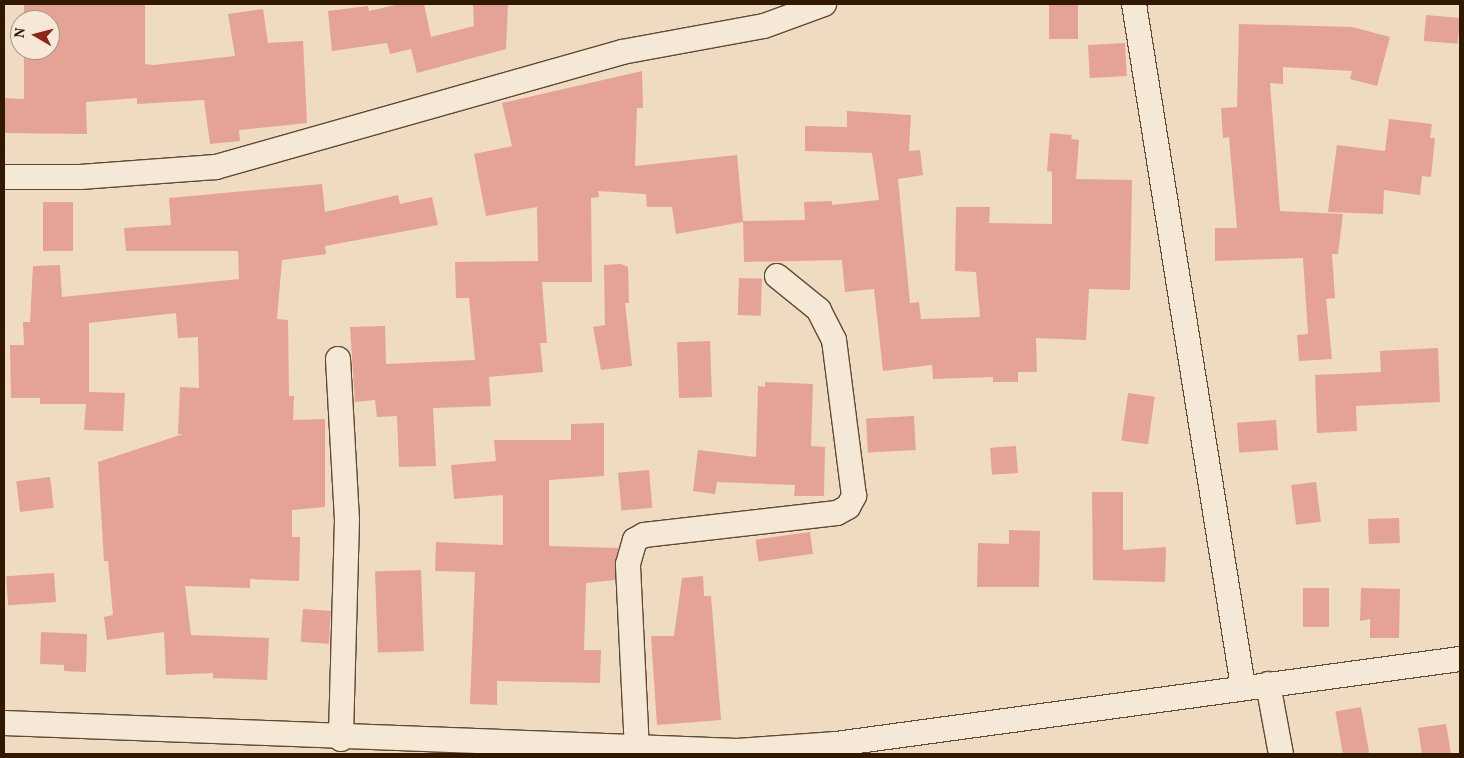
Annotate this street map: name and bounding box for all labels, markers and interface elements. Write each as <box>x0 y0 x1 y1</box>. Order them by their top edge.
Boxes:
north arrow <box>10 10 60 60</box>
text: N <box>11 27 31 39</box>

